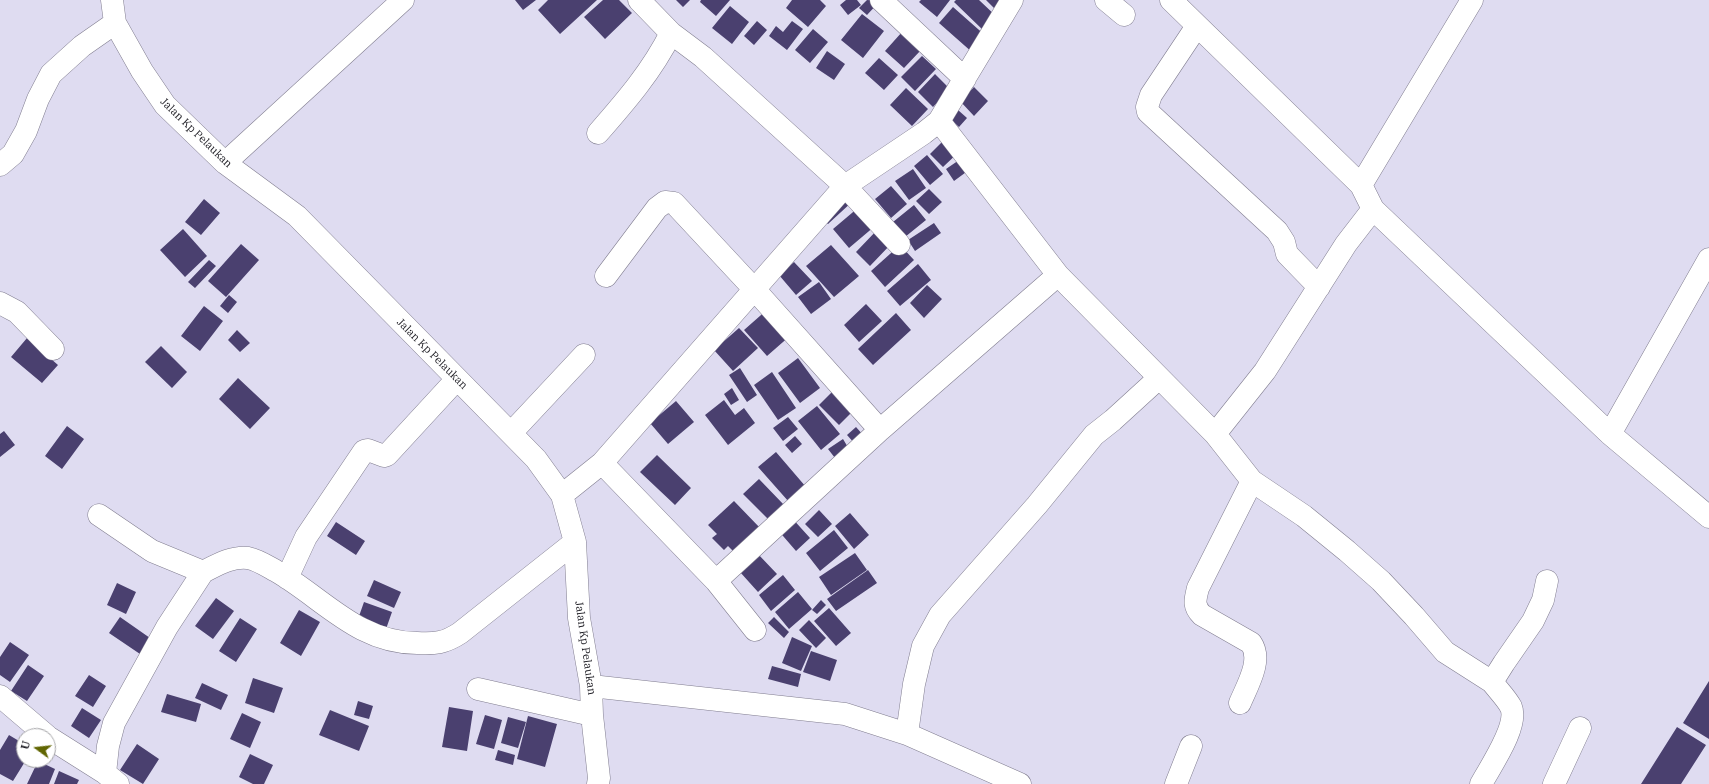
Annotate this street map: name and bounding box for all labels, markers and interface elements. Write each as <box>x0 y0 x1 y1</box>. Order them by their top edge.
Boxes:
street label: Jalan Kp Pelaukan <box>157 95 235 171</box>
street label: Jalan Kp Pelaukan <box>394 316 470 392</box>
street label: Jalan Kp Pelaukan <box>572 600 598 696</box>
north arrow <box>16 728 56 768</box>
text: U <box>18 739 33 751</box>

